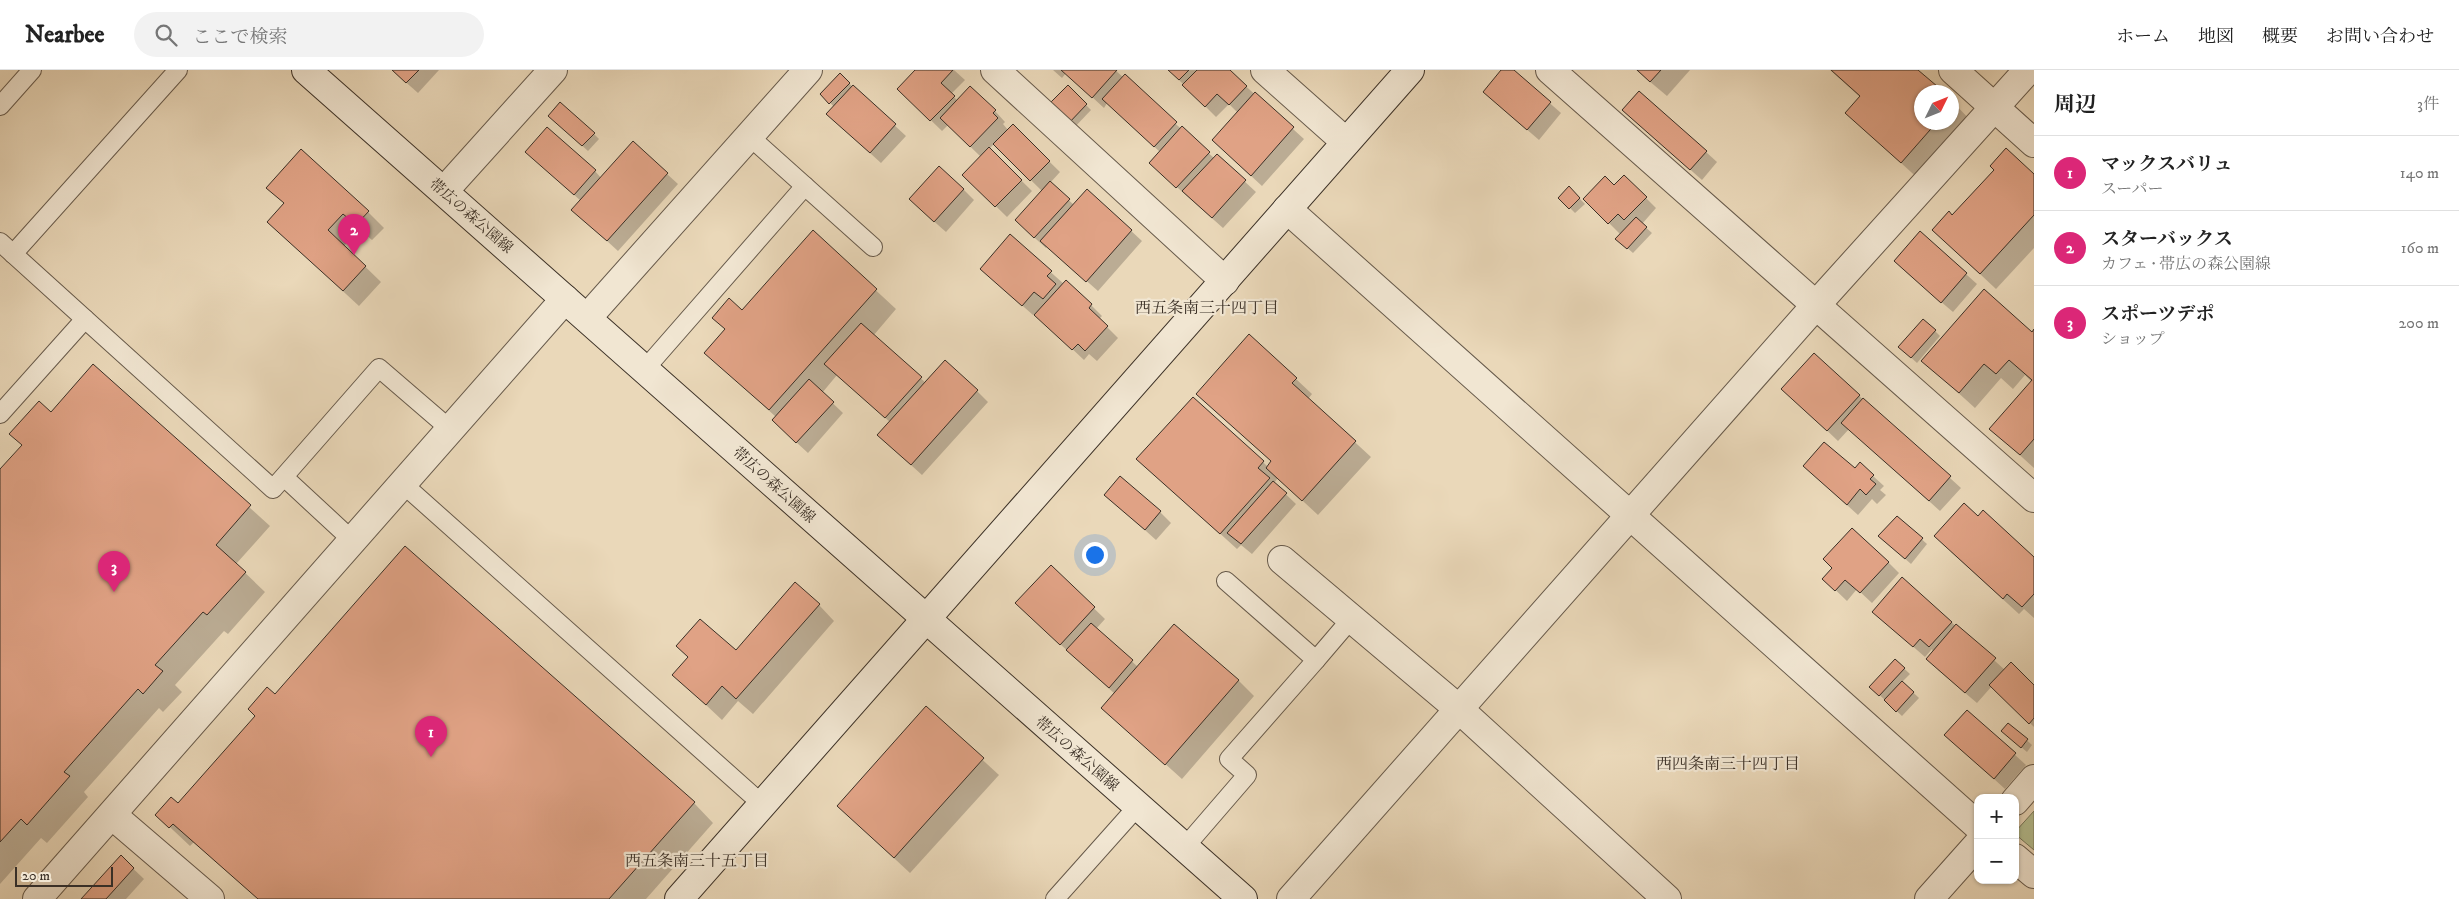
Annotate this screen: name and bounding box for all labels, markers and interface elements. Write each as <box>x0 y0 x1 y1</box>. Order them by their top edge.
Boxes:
search box <box>134 12 484 57</box>
text: Nearbee <box>25 20 104 50</box>
icon: search <box>152 21 180 49</box>
text: ここで検索 <box>192 26 287 49</box>
text: ホーム <box>2116 26 2170 48</box>
text: 地図 <box>2198 26 2234 48</box>
text: 概要 <box>2262 26 2298 48</box>
text: お問い合わせ <box>2326 26 2434 48</box>
north arrow <box>1914 85 1959 130</box>
text: 周辺 <box>2054 92 2096 118</box>
text: 3件 <box>2417 94 2439 114</box>
text: マックスバリュ <box>2101 153 2232 176</box>
text: 1 <box>2067 163 2073 183</box>
text: 140 m <box>2400 163 2439 183</box>
street label: 帯広の森公園線 <box>425 174 517 258</box>
text: スーパー <box>2101 179 2163 199</box>
pin: 2 <box>338 214 370 255</box>
text: スターバックス <box>2101 228 2233 251</box>
text: 2 <box>2066 238 2074 258</box>
text: 160 m <box>2401 238 2439 258</box>
text: カフェ · 帯広の森公園線 <box>2101 254 2271 274</box>
district label: 西五条南三十四丁目 <box>1135 298 1279 318</box>
text: スポーツデポ <box>2101 303 2214 326</box>
text: 3 <box>2067 313 2073 333</box>
text: 200 m <box>2398 313 2439 333</box>
text: ショップ <box>2101 329 2165 349</box>
street label: 帯広の森公園線 <box>729 443 819 527</box>
your location <box>1082 542 1108 568</box>
pin: 3 <box>98 551 130 592</box>
street label: 帯広の森公園線 <box>1031 712 1123 796</box>
pin: 1 <box>415 716 447 757</box>
district label: 西四条南三十四丁目 <box>1656 754 1800 774</box>
map controls <box>1974 794 2019 884</box>
button: + <box>1974 794 2019 839</box>
button: − <box>1974 839 2019 884</box>
district label: 西五条南三十五丁目 <box>625 851 769 871</box>
scale bar <box>15 864 112 887</box>
text: 20 m <box>22 867 50 885</box>

